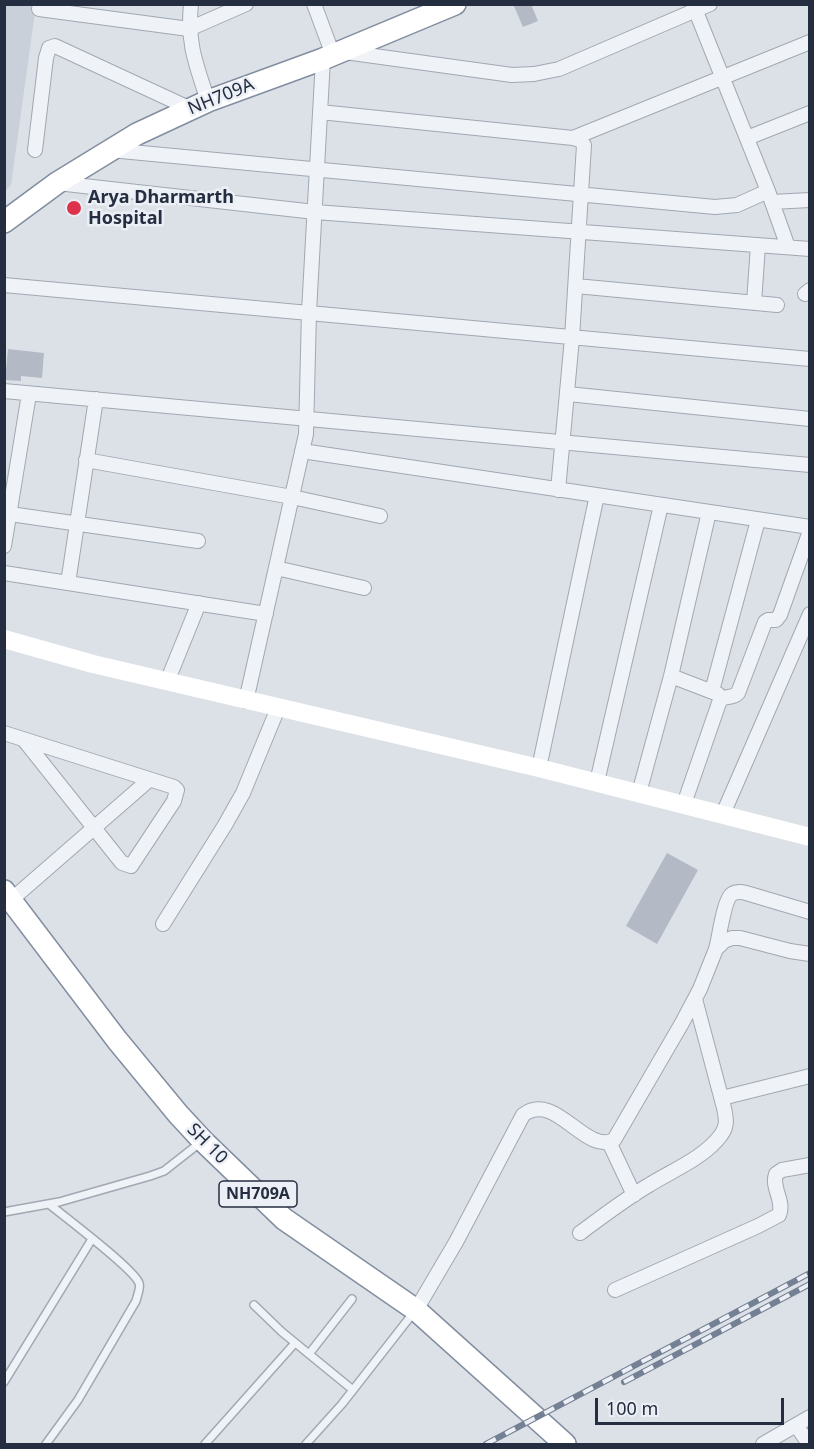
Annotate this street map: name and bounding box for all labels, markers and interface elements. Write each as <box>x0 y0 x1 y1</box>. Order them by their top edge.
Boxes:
street label: NH709A <box>185 74 257 120</box>
place label: Arya Dharmarth Hospital <box>88 187 234 230</box>
marker: Arya Dharmarth Hospital <box>65 199 83 217</box>
street label: SH 10 <box>182 1119 232 1169</box>
road number: NH709A <box>219 1181 297 1207</box>
scale bar <box>598 1386 787 1424</box>
text: 100 m <box>606 1396 658 1420</box>

